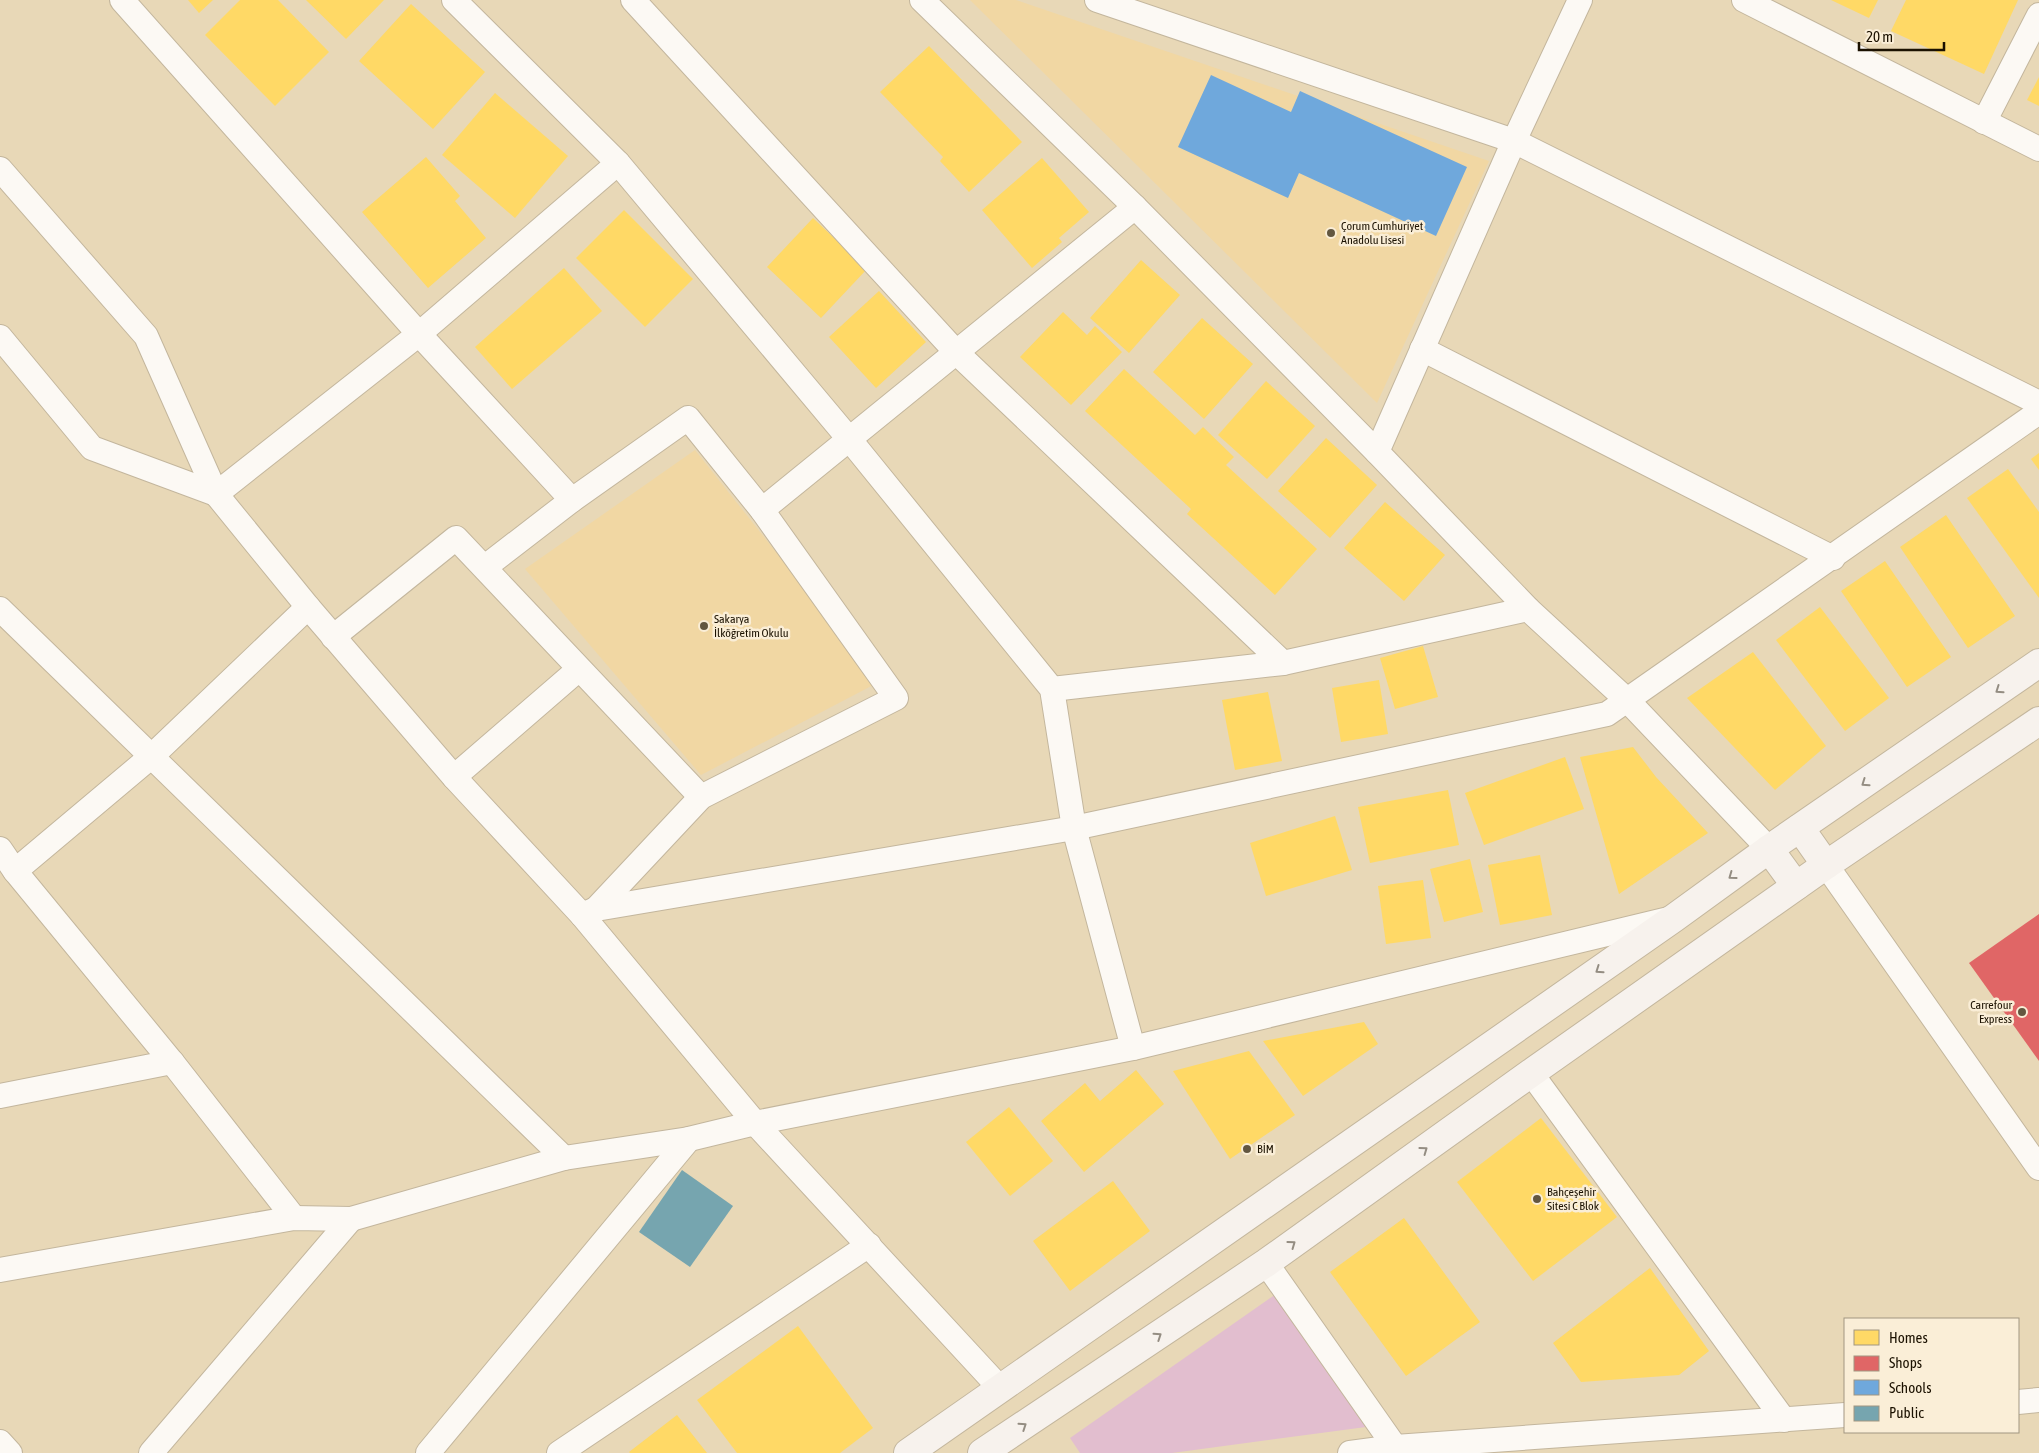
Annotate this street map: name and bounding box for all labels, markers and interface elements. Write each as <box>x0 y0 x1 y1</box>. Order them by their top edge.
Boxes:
scale bar <box>1859 20 1944 52</box>
text: 20 m <box>1866 28 1893 45</box>
place label: Çorum Cumhuriyet Anadolu Lisesi <box>1341 219 1424 247</box>
marker: Çorum Cumhuriyet Anadolu Lisesi <box>1325 227 1337 239</box>
place label: Sakarya İlköğretim Okulu <box>714 612 789 640</box>
marker: Sakarya İlköğretim Okulu <box>698 620 710 632</box>
one-way arrow <box>1995 684 2004 694</box>
one-way arrow <box>1861 777 1871 786</box>
one-way arrow <box>1728 870 1738 879</box>
one-way arrow <box>1596 964 1605 973</box>
place label: Carrefour Express <box>1970 998 2012 1026</box>
marker: Carrefour Express <box>2016 1006 2028 1018</box>
place label: BİM <box>1257 1142 1274 1156</box>
marker: BİM <box>1241 1143 1253 1155</box>
one-way arrow <box>1419 1146 1428 1156</box>
place label: Bahçeşehir Sitesi C Blok <box>1547 1185 1600 1213</box>
marker: Bahçeşehir Sitesi C Blok <box>1531 1193 1543 1205</box>
one-way arrow <box>1287 1241 1296 1251</box>
legend <box>1844 1318 2019 1433</box>
text: Homes <box>1889 1329 1928 1346</box>
one-way arrow <box>1153 1332 1162 1342</box>
text: Shops <box>1889 1354 1922 1371</box>
text: Schools <box>1889 1379 1932 1396</box>
text: Public <box>1889 1404 1924 1421</box>
one-way arrow <box>1017 1423 1027 1432</box>

